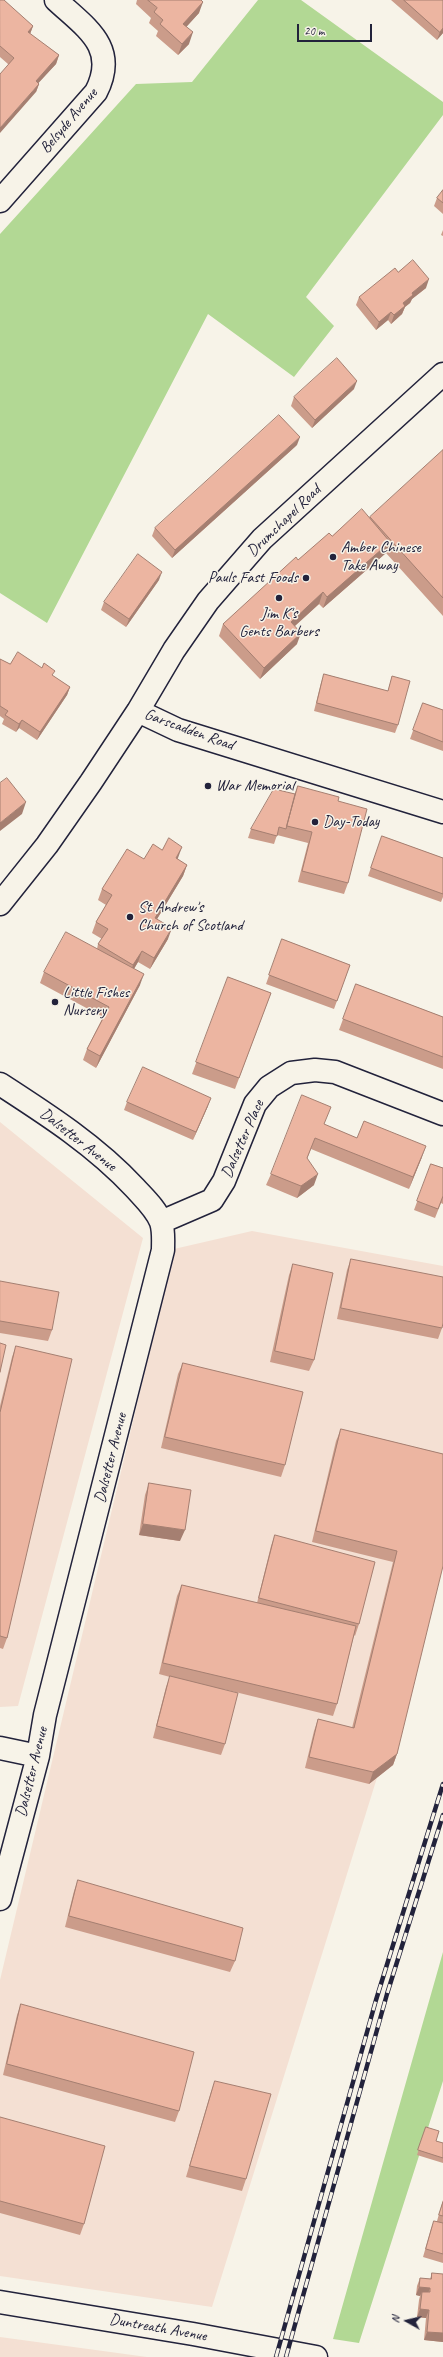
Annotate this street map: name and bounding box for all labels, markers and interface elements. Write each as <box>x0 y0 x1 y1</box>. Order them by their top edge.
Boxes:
scale bar <box>299 16 374 42</box>
text: 20 m <box>304 23 324 39</box>
street label: Belsyde Avenue <box>36 84 102 158</box>
street label: Drumchapel Road <box>243 481 325 561</box>
place label: Amber Chinese Take Away <box>341 538 421 576</box>
marker: Amber Chinese Take Away <box>328 552 338 562</box>
place label: Pauls Fast Foods <box>208 568 298 588</box>
marker: Pauls Fast Foods <box>301 573 311 583</box>
marker: Jim K's Gents Barbers <box>274 593 284 603</box>
place label: Jim K's Gents Barbers <box>239 604 319 642</box>
street label: Garscadden Road <box>142 705 236 755</box>
place label: War Memorial <box>216 776 294 796</box>
marker: War Memorial <box>203 781 213 791</box>
place label: Day-Today <box>323 812 379 832</box>
marker: Day-Today <box>310 817 320 827</box>
place label: St Andrew's Church of Scotland <box>138 898 243 936</box>
marker: St Andrew's Church of Scotland <box>125 912 135 922</box>
place label: Little Fishes Nursery <box>63 983 129 1021</box>
marker: Little Fishes Nursery <box>50 997 60 1007</box>
street label: Dalsetter Place <box>217 1097 269 1181</box>
street label: Dalsetter Avenue <box>36 1104 120 1176</box>
street label: Dalsetter Avenue <box>91 1411 131 1505</box>
street label: Dalsetter Avenue <box>12 1725 52 1819</box>
north arrow <box>387 2301 427 2341</box>
street label: Duntreath Avenue <box>108 2310 208 2346</box>
text: N <box>388 2315 403 2324</box>

